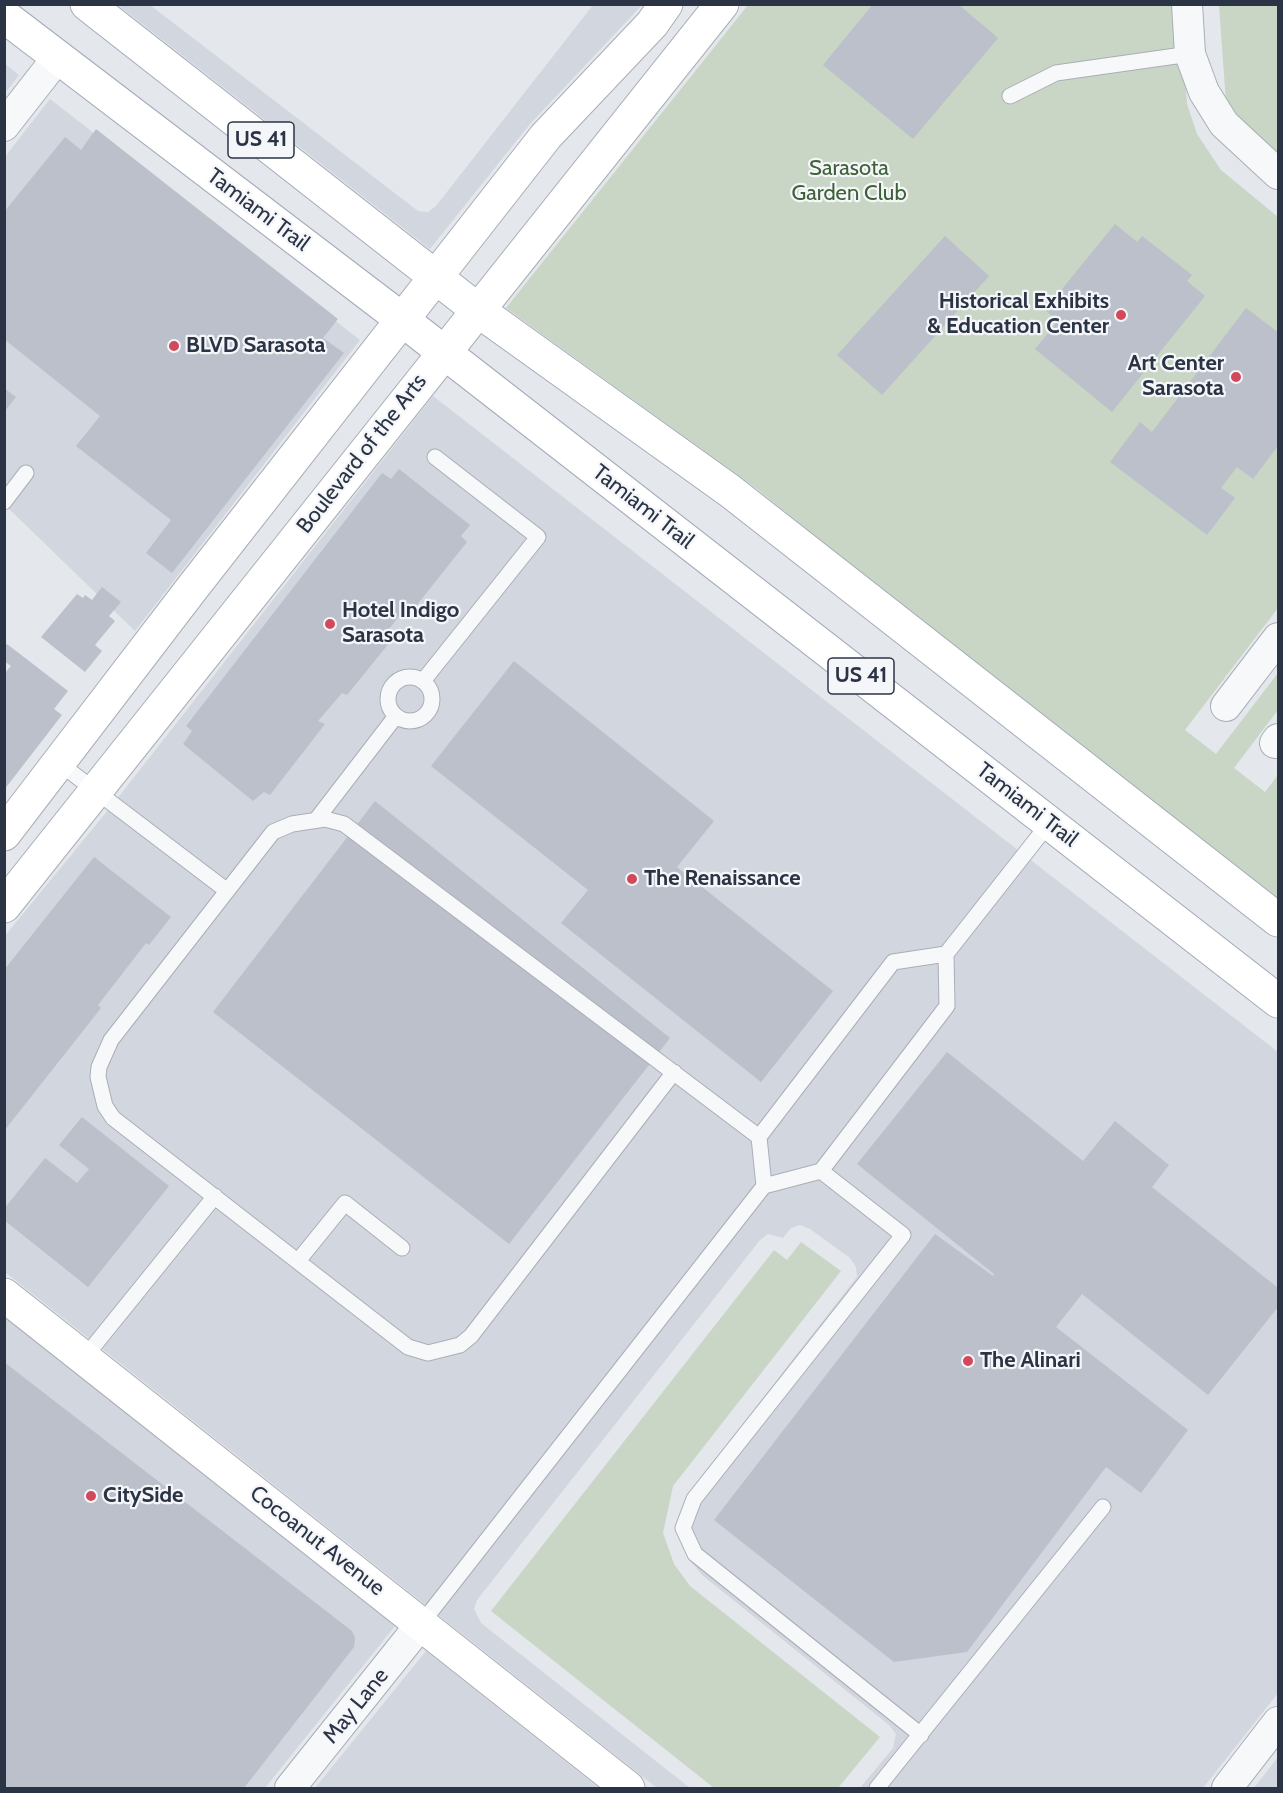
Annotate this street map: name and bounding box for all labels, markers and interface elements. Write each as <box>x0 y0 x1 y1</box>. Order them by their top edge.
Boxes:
road number: US 41 <box>228 122 294 158</box>
park label: Sarasota Garden Club <box>791 156 907 208</box>
street label: Tamiami Trail <box>202 163 314 257</box>
place label: Historical Exhibits & Education Center <box>927 289 1109 340</box>
marker: Historical Exhibits & Education Center <box>1114 308 1128 322</box>
place label: BLVD Sarasota <box>186 333 326 359</box>
marker: BLVD Sarasota <box>167 339 181 353</box>
place label: Art Center Sarasota <box>1128 351 1224 402</box>
street label: Boulevard of the Arts <box>292 369 432 539</box>
marker: Art Center Sarasota <box>1229 370 1243 384</box>
street label: Tamiami Trail <box>587 459 699 555</box>
place label: Hotel Indigo Sarasota <box>342 598 459 650</box>
marker: Hotel Indigo Sarasota <box>323 617 337 631</box>
road number: US 41 <box>828 658 894 694</box>
street label: Tamiami Trail <box>971 757 1083 853</box>
place label: The Renaissance <box>644 866 801 892</box>
marker: The Renaissance <box>625 872 639 886</box>
place label: The Alinari <box>980 1348 1081 1374</box>
marker: The Alinari <box>961 1354 975 1368</box>
street label: Cocoanut Avenue <box>244 1480 390 1602</box>
place label: CitySide <box>103 1483 183 1509</box>
marker: CitySide <box>84 1489 98 1503</box>
street label: May Lane <box>318 1663 394 1749</box>

